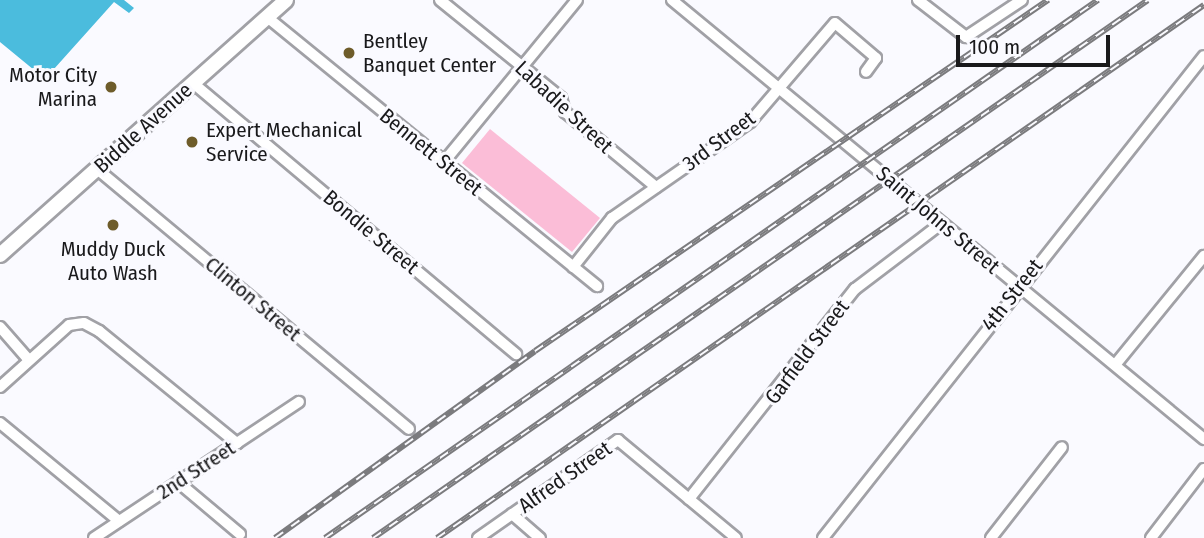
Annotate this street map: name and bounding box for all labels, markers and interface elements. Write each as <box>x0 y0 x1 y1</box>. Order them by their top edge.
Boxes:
scale bar <box>959 21 1113 65</box>
place label: Bentley Banquet Center <box>363 28 496 78</box>
text: 100 m <box>969 34 1020 60</box>
marker: Bentley Banquet Center <box>341 45 357 61</box>
street label: Labadie Street <box>510 55 618 159</box>
place label: Motor City Marina <box>9 62 97 112</box>
street label: Biddle Avenue <box>89 77 197 179</box>
marker: Motor City Marina <box>103 79 119 95</box>
street label: Bennett Street <box>375 103 487 201</box>
street label: 3rd Street <box>678 106 760 176</box>
place label: Expert Mechanical Service <box>206 117 362 167</box>
marker: Expert Mechanical Service <box>184 134 200 150</box>
street label: Saint Johns Street <box>871 161 1005 279</box>
street label: Bondie Street <box>318 185 424 279</box>
marker: Muddy Duck Auto Wash <box>105 217 121 233</box>
place label: Muddy Duck Auto Wash <box>61 236 165 286</box>
street label: Clinton Street <box>200 252 306 346</box>
street label: 4th Street <box>976 254 1048 336</box>
street label: Garfield Street <box>760 295 854 409</box>
street label: 2nd Street <box>152 435 240 505</box>
street label: Alfred Street <box>514 436 616 518</box>

